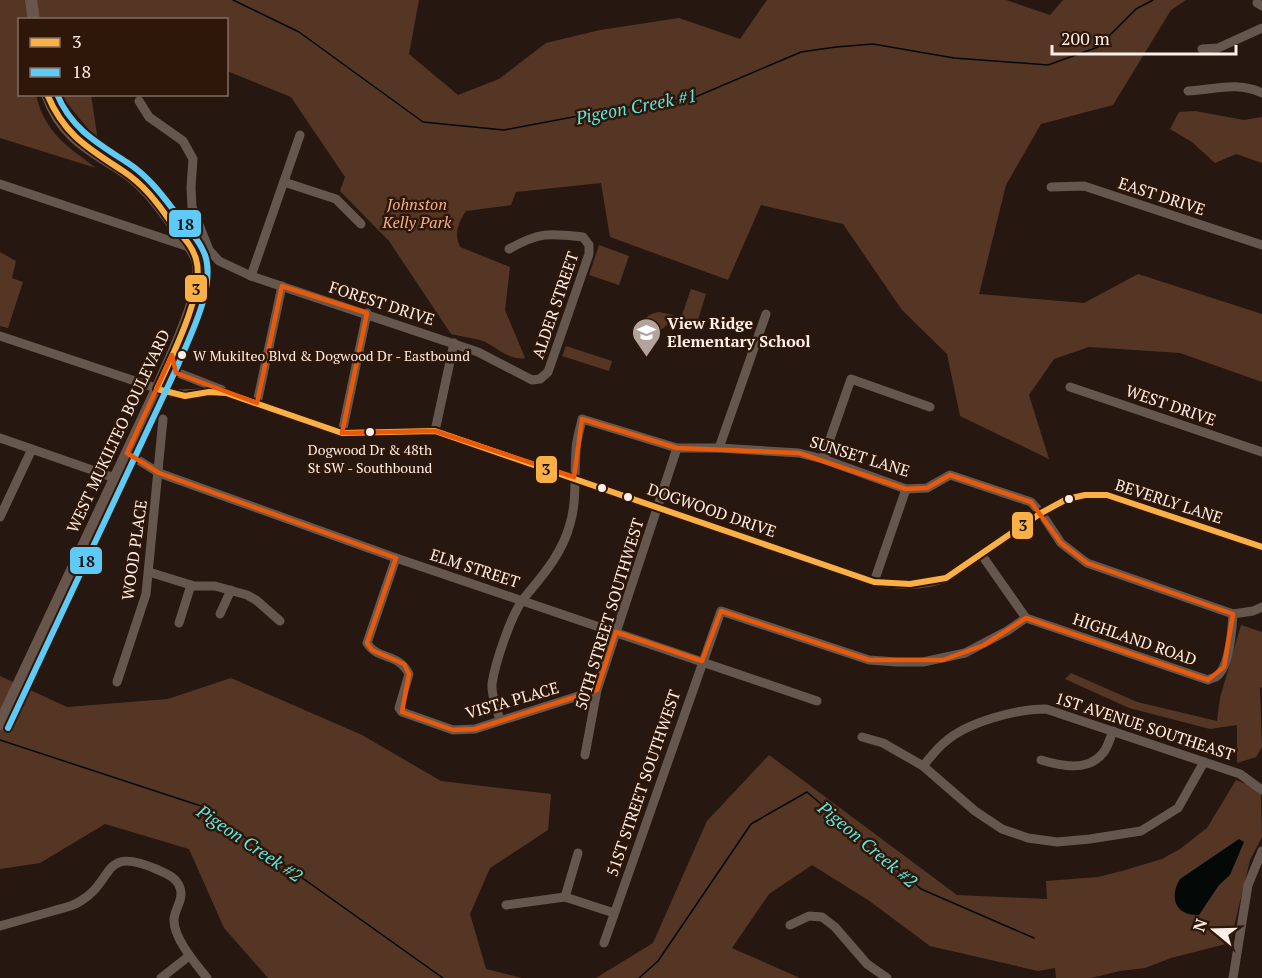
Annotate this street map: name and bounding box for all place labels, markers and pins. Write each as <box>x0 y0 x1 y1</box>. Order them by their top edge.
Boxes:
place label: View Ridge Elementary School <box>667 312 811 352</box>
school or university icon: View Ridge Elementary School <box>630 316 662 358</box>
place label: W Mukilteo Blvd & Dogwood Dr - Eastbound <box>193 346 470 365</box>
marker: W Mukilteo Blvd & Dogwood Dr - Eastbound <box>176 349 188 361</box>
marker: Dogwood Dr & 48th St SW - Southbound <box>364 426 376 438</box>
place label: Dogwood Dr & 48th St SW - Southbound <box>308 440 432 477</box>
unlabelled marker <box>596 482 608 494</box>
unlabelled marker <box>622 491 634 503</box>
unlabelled marker <box>1063 493 1075 505</box>

